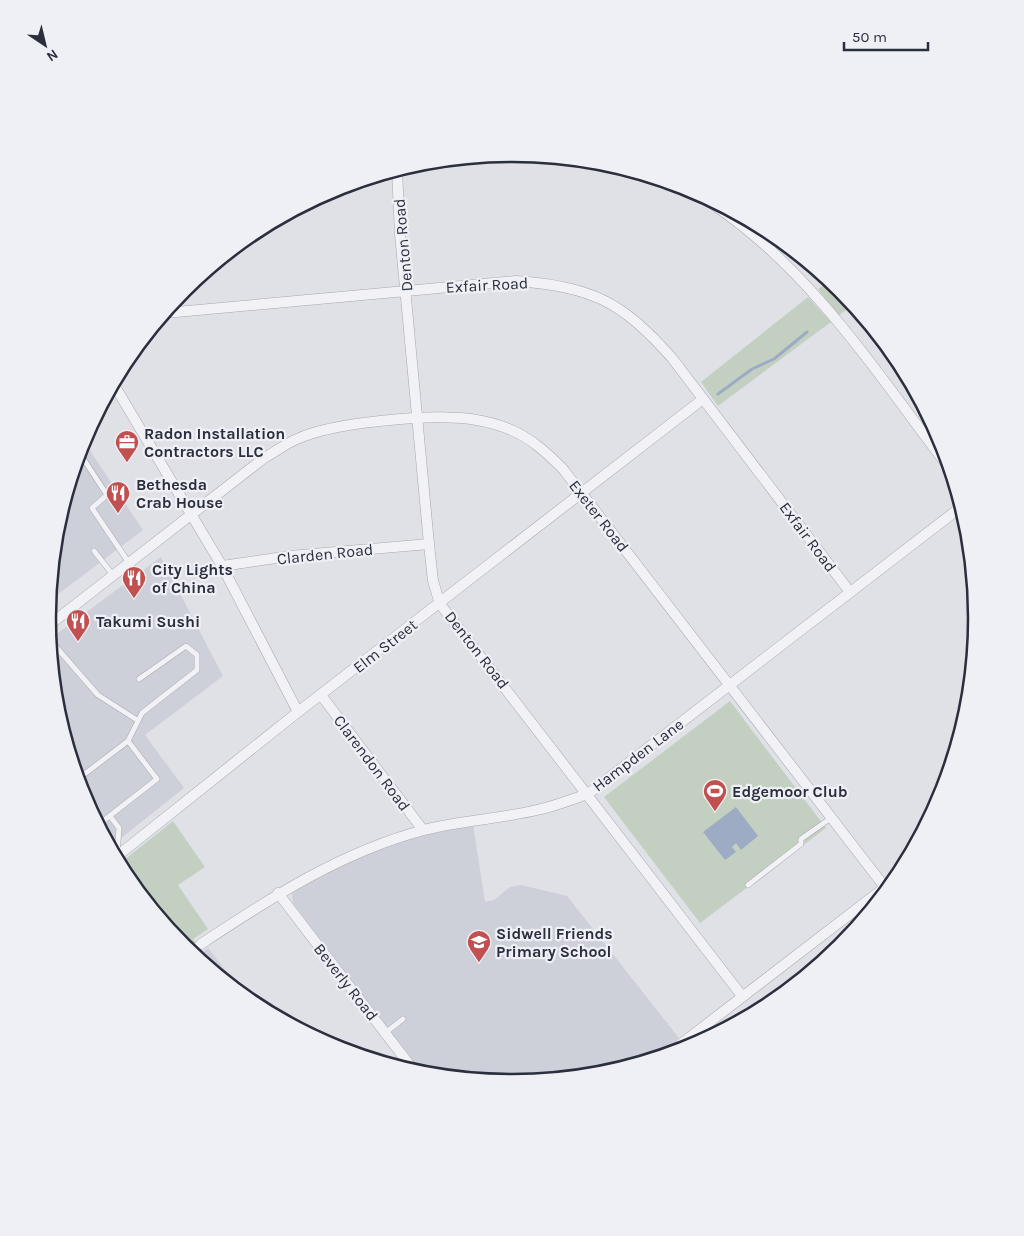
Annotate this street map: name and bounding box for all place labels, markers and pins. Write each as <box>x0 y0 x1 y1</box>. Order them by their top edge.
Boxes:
place label: Radon Installation Contractors LLC <box>144 424 285 461</box>
office icon: Radon Installation Contractors LLC <box>114 429 140 463</box>
place label: Bethesda Crab House <box>136 475 223 512</box>
restaurant icon: Bethesda Crab House <box>105 480 131 514</box>
place label: City Lights of China <box>152 560 233 597</box>
restaurant icon: City Lights of China <box>121 565 147 599</box>
restaurant icon: Takumi Sushi <box>65 608 91 642</box>
place label: Takumi Sushi <box>96 612 200 631</box>
sports icon: Edgemoor Club <box>702 778 728 812</box>
place label: Edgemoor Club <box>732 782 848 801</box>
place label: Sidwell Friends Primary School <box>496 924 613 961</box>
school or university icon: Sidwell Friends Primary School <box>466 929 492 963</box>

